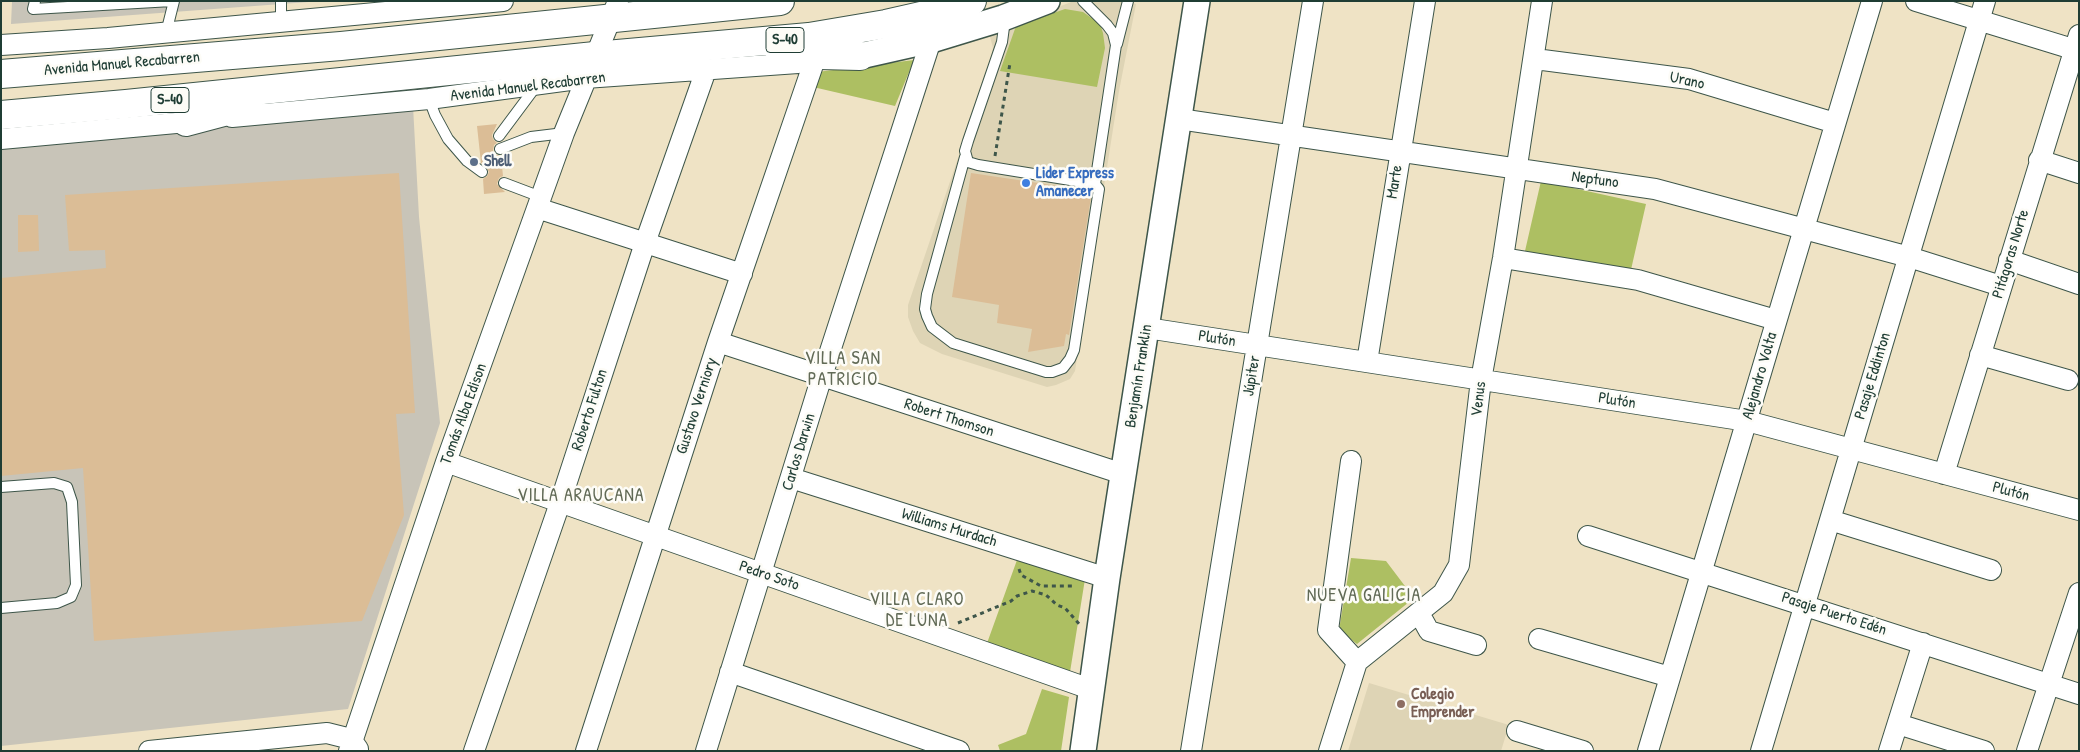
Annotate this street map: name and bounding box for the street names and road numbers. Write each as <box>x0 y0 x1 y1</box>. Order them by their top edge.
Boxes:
road number: S-40 <box>766 28 804 52</box>
street label: Avenida Manuel Recabarren <box>43 48 201 80</box>
street label: Avenida Manuel Recabarren <box>449 68 607 106</box>
street label: Urano <box>1668 68 1706 94</box>
road number: S-40 <box>151 88 189 112</box>
street label: Marte <box>1383 164 1407 200</box>
street label: Neptuno <box>1570 167 1620 193</box>
street label: Pitágoras Norte <box>1988 207 2034 301</box>
street label: Benjamín Franklin <box>1121 323 1157 429</box>
street label: Plutón <box>1197 327 1237 351</box>
street label: Alejandro Volta <box>1738 330 1782 422</box>
street label: Pasaje Eddinton <box>1851 330 1895 422</box>
street label: Júpiter <box>1239 354 1265 398</box>
street label: Gustavo Verniory <box>672 355 722 457</box>
street label: Tomás Alba Edison <box>437 361 491 467</box>
street label: Roberto Fulton <box>568 367 612 453</box>
street label: Venus <box>1467 380 1491 418</box>
street label: Plutón <box>1597 389 1637 413</box>
street label: Robert Thomson <box>902 394 996 442</box>
street label: Carlos Darwin <box>778 411 820 493</box>
street label: Plutón <box>1990 478 2032 506</box>
street label: Williams Murdach <box>899 504 999 552</box>
street label: Pedro Soto <box>736 557 802 595</box>
street label: Pasaje Puerto Edén <box>1779 588 1889 640</box>

